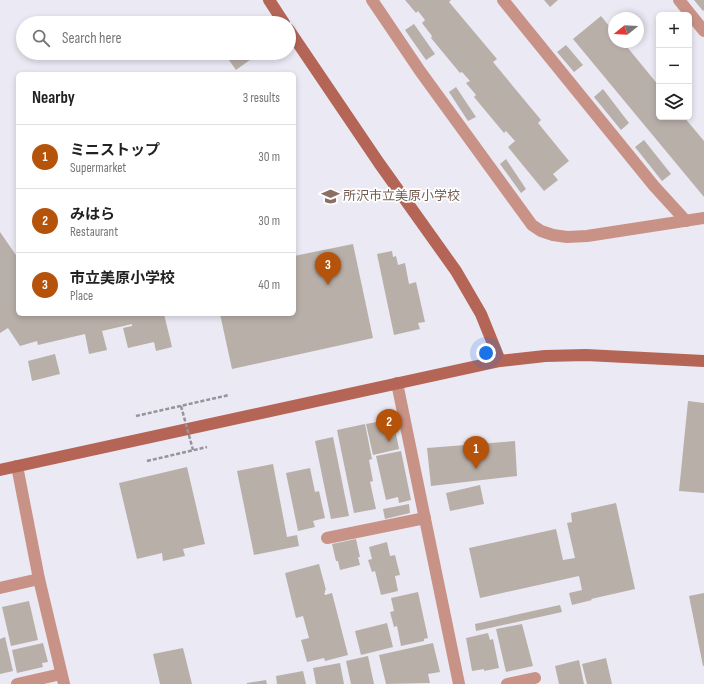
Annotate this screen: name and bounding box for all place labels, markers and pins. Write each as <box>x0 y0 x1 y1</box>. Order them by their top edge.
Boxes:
school or university icon: 所沢市立美原小学校 <box>320 186 340 206</box>
place label: 所沢市立美原小学校 <box>343 188 460 204</box>
pin: 3 <box>315 252 341 285</box>
pin: 2 <box>376 409 402 442</box>
pin: 1 <box>463 436 489 469</box>

